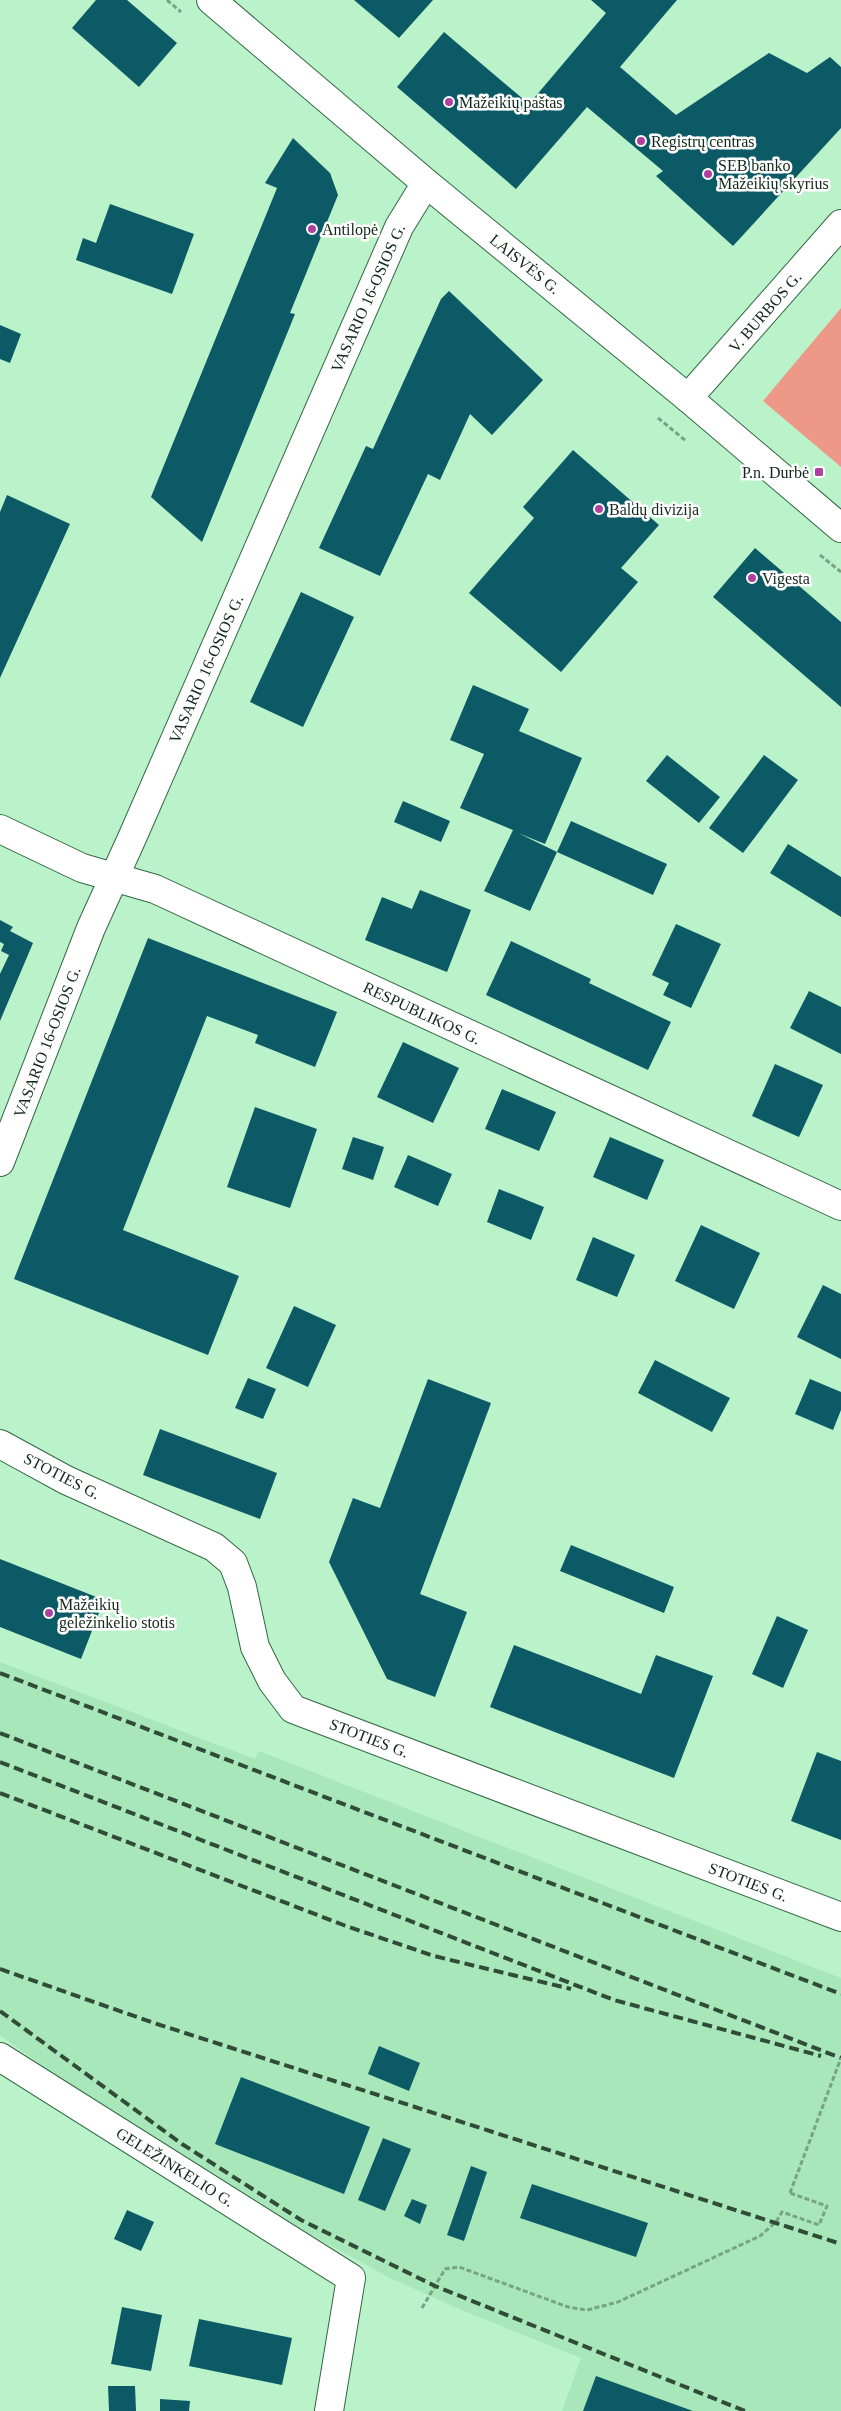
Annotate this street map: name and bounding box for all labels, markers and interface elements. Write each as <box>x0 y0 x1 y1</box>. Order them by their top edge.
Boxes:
place label: Mažeikių paštas <box>459 94 563 112</box>
marker: Mažeikių paštas <box>443 96 455 108</box>
place label: Registrų centras <box>651 133 755 151</box>
marker: Registrų centras <box>635 135 647 147</box>
place label: SEB banko Mažeikių skyrius <box>718 157 829 193</box>
marker: SEB banko Mažeikių skyrius <box>702 168 714 180</box>
place label: Antilopė <box>322 221 378 239</box>
street label: VASARIO 16-OSIOS G. <box>328 221 408 375</box>
marker: Antilopė <box>306 223 318 235</box>
street label: LAISVĖS G. <box>486 231 564 297</box>
street label: V. BURBOS G. <box>725 268 805 356</box>
place label: P.n. Durbė <box>742 464 809 481</box>
marker: P.n. Durbė <box>813 466 825 478</box>
place label: Baldų divizija <box>609 501 699 519</box>
marker: Baldų divizija <box>593 503 605 515</box>
place label: Vigesta <box>762 570 810 588</box>
marker: Vigesta <box>746 572 758 584</box>
street label: VASARIO 16-OSIOS G. <box>166 592 246 746</box>
street label: VASARIO 16-OSIOS G. <box>10 964 84 1120</box>
street label: RESPUBLIKOS G. <box>361 978 483 1048</box>
street label: STOTIES G. <box>21 1450 103 1502</box>
place label: Mažeikių geležinkelio stotis <box>59 1596 175 1632</box>
marker: Mažeikių geležinkelio stotis <box>43 1607 55 1619</box>
street label: STOTIES G. <box>327 1715 411 1761</box>
street label: STOTIES G. <box>706 1859 790 1905</box>
street label: GELEŽINKELIO G. <box>113 2123 237 2210</box>

